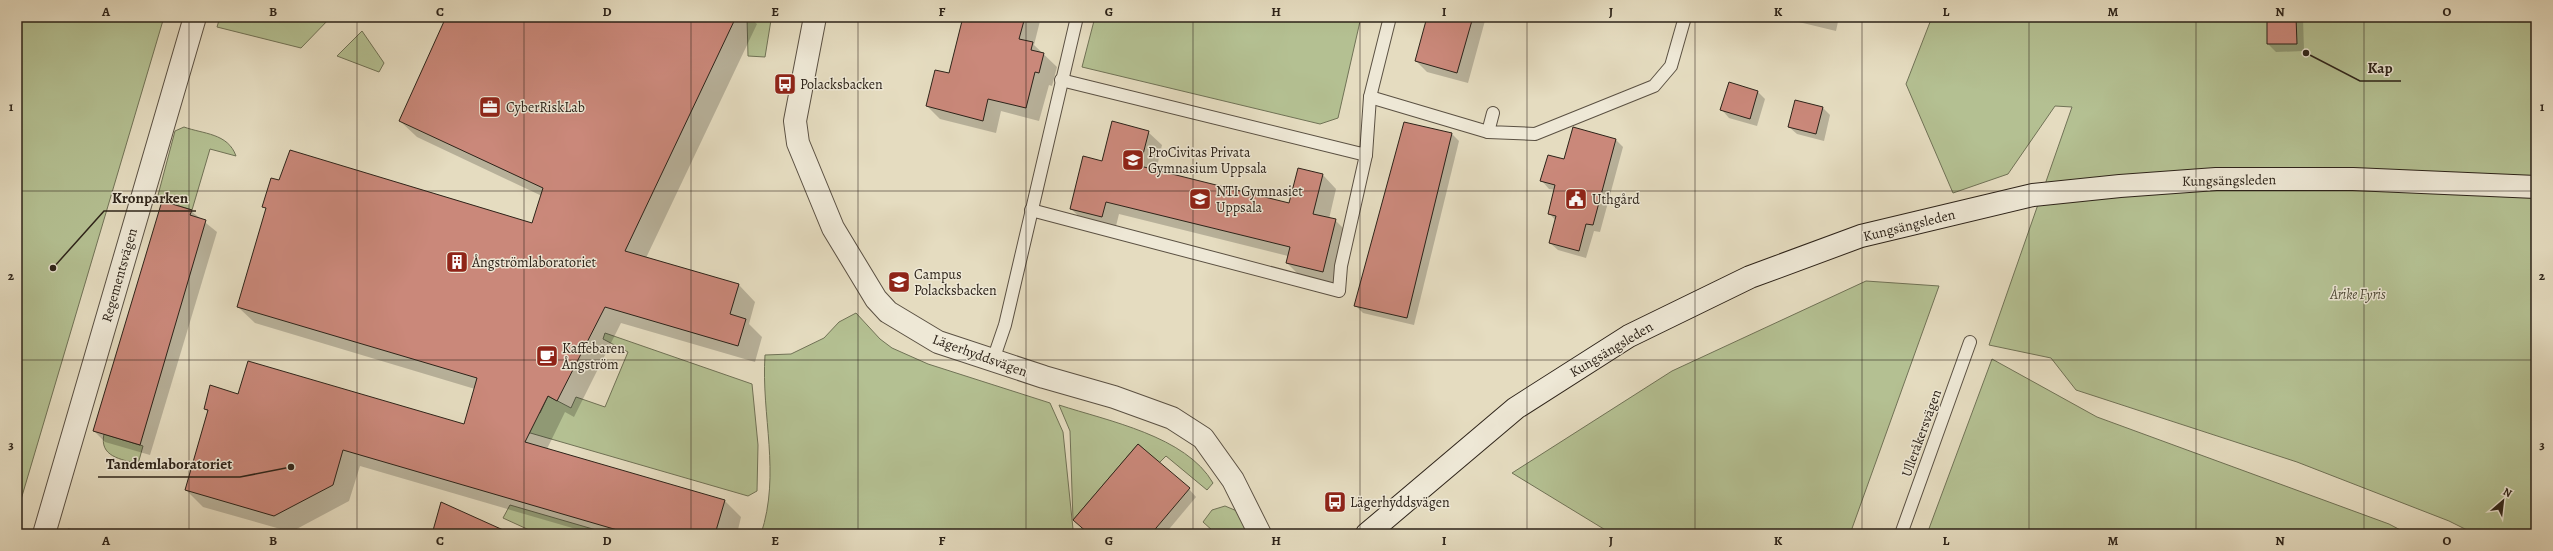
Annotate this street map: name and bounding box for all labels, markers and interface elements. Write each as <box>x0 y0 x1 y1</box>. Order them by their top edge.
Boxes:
text: A <box>101 3 111 20</box>
text: B <box>269 3 277 20</box>
text: C <box>436 3 444 20</box>
text: D <box>602 3 612 20</box>
text: E <box>771 3 779 20</box>
text: F <box>939 3 946 20</box>
text: G <box>1105 3 1113 20</box>
text: H <box>1271 3 1281 20</box>
text: I <box>1442 3 1447 20</box>
text: J <box>1609 3 1613 20</box>
text: K <box>1774 3 1783 20</box>
text: L <box>1943 3 1950 20</box>
text: M <box>2108 3 2119 20</box>
text: N <box>2275 3 2285 20</box>
text: O <box>2443 3 2452 20</box>
callout: Kap <box>2360 54 2401 81</box>
text: Kap <box>2367 58 2393 78</box>
bus stop icon: Polacksbacken <box>772 71 798 97</box>
place label: Polacksbacken <box>800 75 883 94</box>
office icon: CyberRiskLab <box>477 94 503 120</box>
text: 1 <box>9 98 14 115</box>
place label: CyberRiskLab <box>506 98 585 117</box>
text: 1 <box>2540 98 2545 115</box>
place label: ProCivitas Privata Gymnasium Uppsala <box>1148 143 1267 178</box>
school or university icon: ProCivitas Privata Gymnasium Uppsala <box>1120 147 1146 173</box>
street label: Kungsängsleden <box>2182 170 2277 191</box>
place label: NTI Gymnasiet Uppsala <box>1216 182 1303 217</box>
callout: Kronparken <box>104 184 196 211</box>
school or university icon: NTI Gymnasiet Uppsala <box>1187 186 1213 212</box>
public building icon: Uthgård <box>1563 186 1589 212</box>
text: Kronparken <box>112 188 189 208</box>
place label: Uthgård <box>1592 190 1640 209</box>
street label: Kungsängsleden <box>1861 205 1958 246</box>
street label: Regementsvägen <box>97 226 142 324</box>
building icon: Ångströmlaboratoriet <box>444 249 470 275</box>
place label: Ångströmlaboratoriet <box>471 253 597 272</box>
place label: Campus Polacksbacken <box>914 265 997 300</box>
text: 2 <box>8 267 15 284</box>
text: 2 <box>2539 267 2546 284</box>
school or university icon: Campus Polacksbacken <box>886 269 912 295</box>
park label: Årike Fyris <box>2329 285 2386 304</box>
street label: Kungsängsleden <box>1566 317 1657 382</box>
street label: Lägerhyddsvägen <box>930 330 1030 382</box>
place label: Kaffebaren Ångström <box>561 339 625 374</box>
cafe icon: Kaffebaren Ångström <box>534 343 560 369</box>
street label: Ulleråkersvägen <box>1897 386 1946 480</box>
text: 3 <box>8 436 14 453</box>
text: 3 <box>2539 436 2545 453</box>
callout: Tandemlaboratoriet <box>98 450 240 477</box>
text: Tandemlaboratoriet <box>106 454 232 474</box>
north arrow <box>2483 481 2523 521</box>
text: N <box>2500 484 2515 501</box>
bus stop icon: Lägerhyddsvägen <box>1322 489 1348 515</box>
place label: Lägerhyddsvägen <box>1350 493 1450 512</box>
text: A <box>101 532 111 549</box>
text: B <box>269 532 277 549</box>
text: C <box>436 532 444 549</box>
text: D <box>602 532 612 549</box>
text: E <box>771 532 779 549</box>
text: F <box>939 532 946 549</box>
text: G <box>1105 532 1113 549</box>
text: H <box>1271 532 1281 549</box>
text: I <box>1442 532 1447 549</box>
text: J <box>1609 532 1613 549</box>
text: K <box>1774 532 1783 549</box>
text: L <box>1943 532 1950 549</box>
text: M <box>2108 532 2119 549</box>
text: N <box>2275 532 2285 549</box>
text: O <box>2443 532 2452 549</box>

